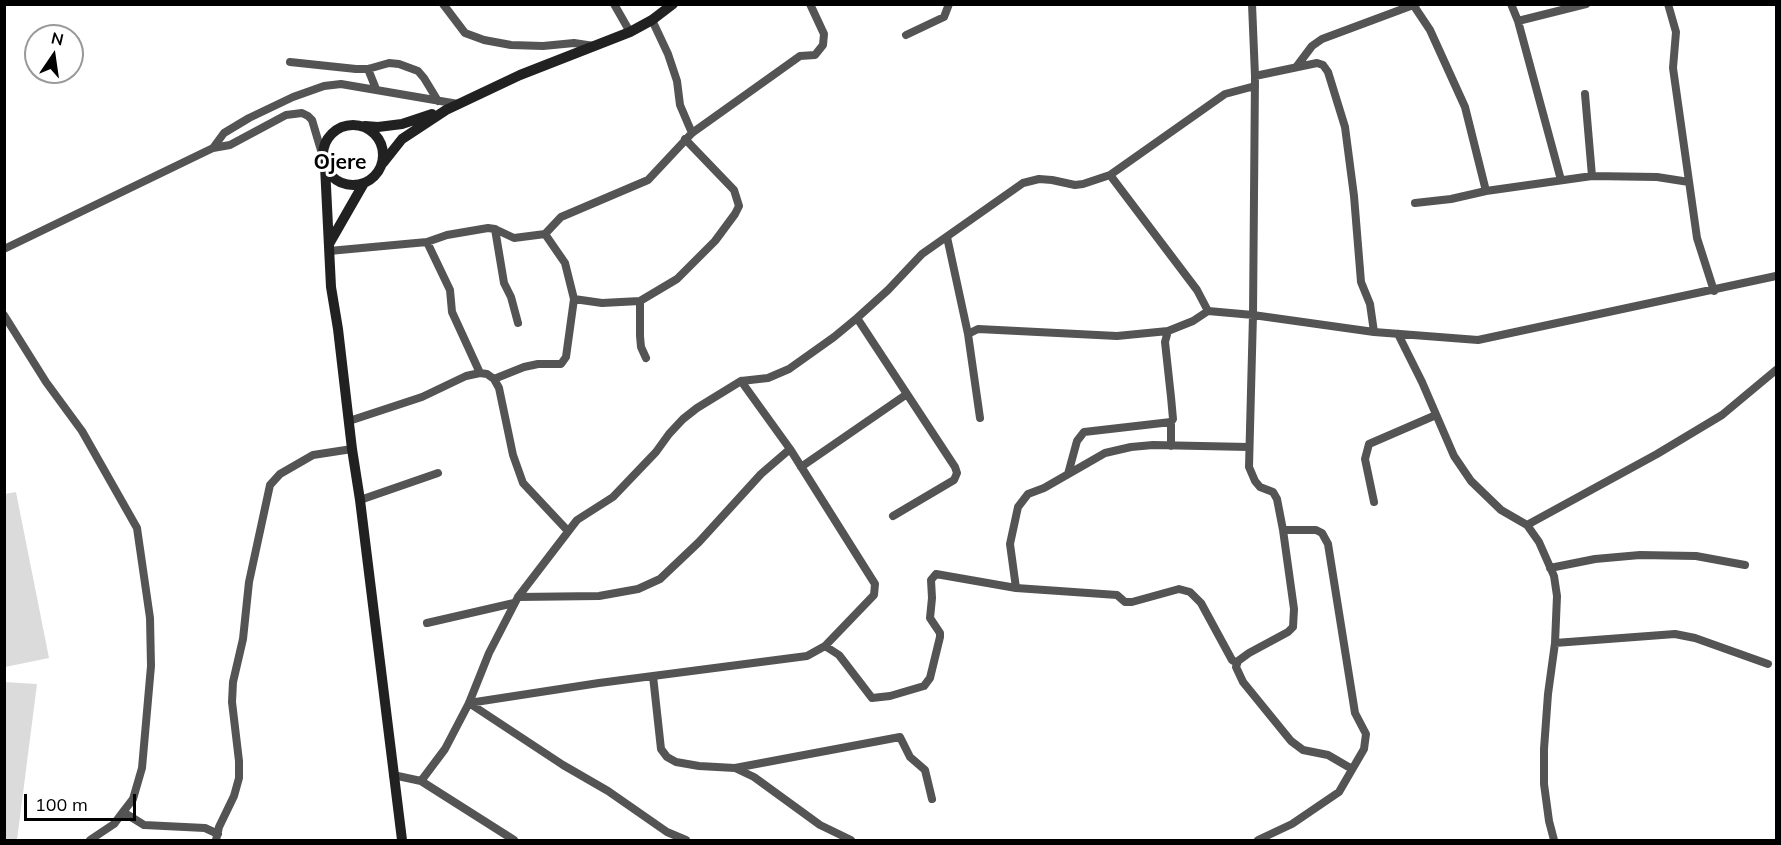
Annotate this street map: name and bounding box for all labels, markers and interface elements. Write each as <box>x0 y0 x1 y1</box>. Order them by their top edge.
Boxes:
north arrow <box>24 24 84 84</box>
text: N <box>49 27 66 50</box>
district label: Ojere <box>313 150 367 176</box>
scale bar <box>27 782 140 820</box>
text: 100 m <box>35 793 88 816</box>

